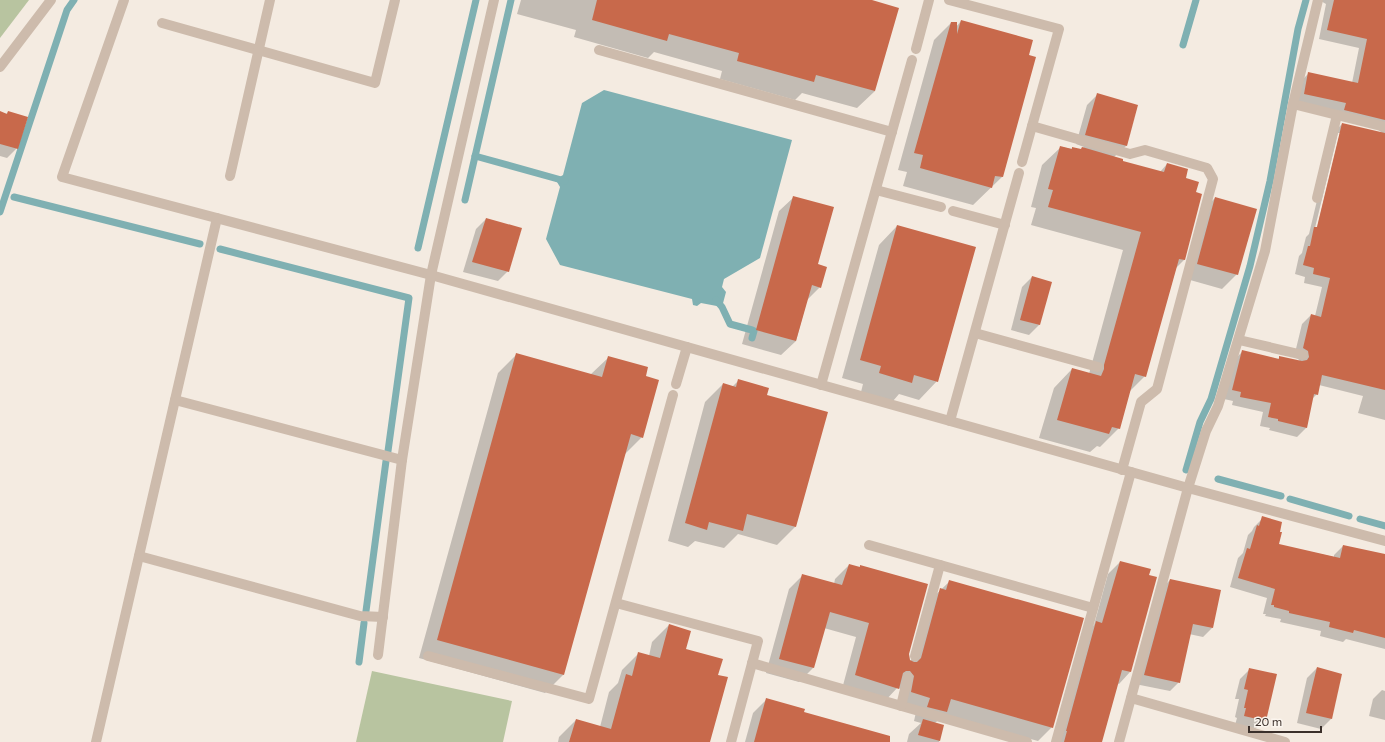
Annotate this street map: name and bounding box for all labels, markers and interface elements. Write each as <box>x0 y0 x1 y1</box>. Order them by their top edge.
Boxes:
scale bar <box>1249 708 1321 734</box>
text: 20 m <box>1255 714 1282 728</box>

